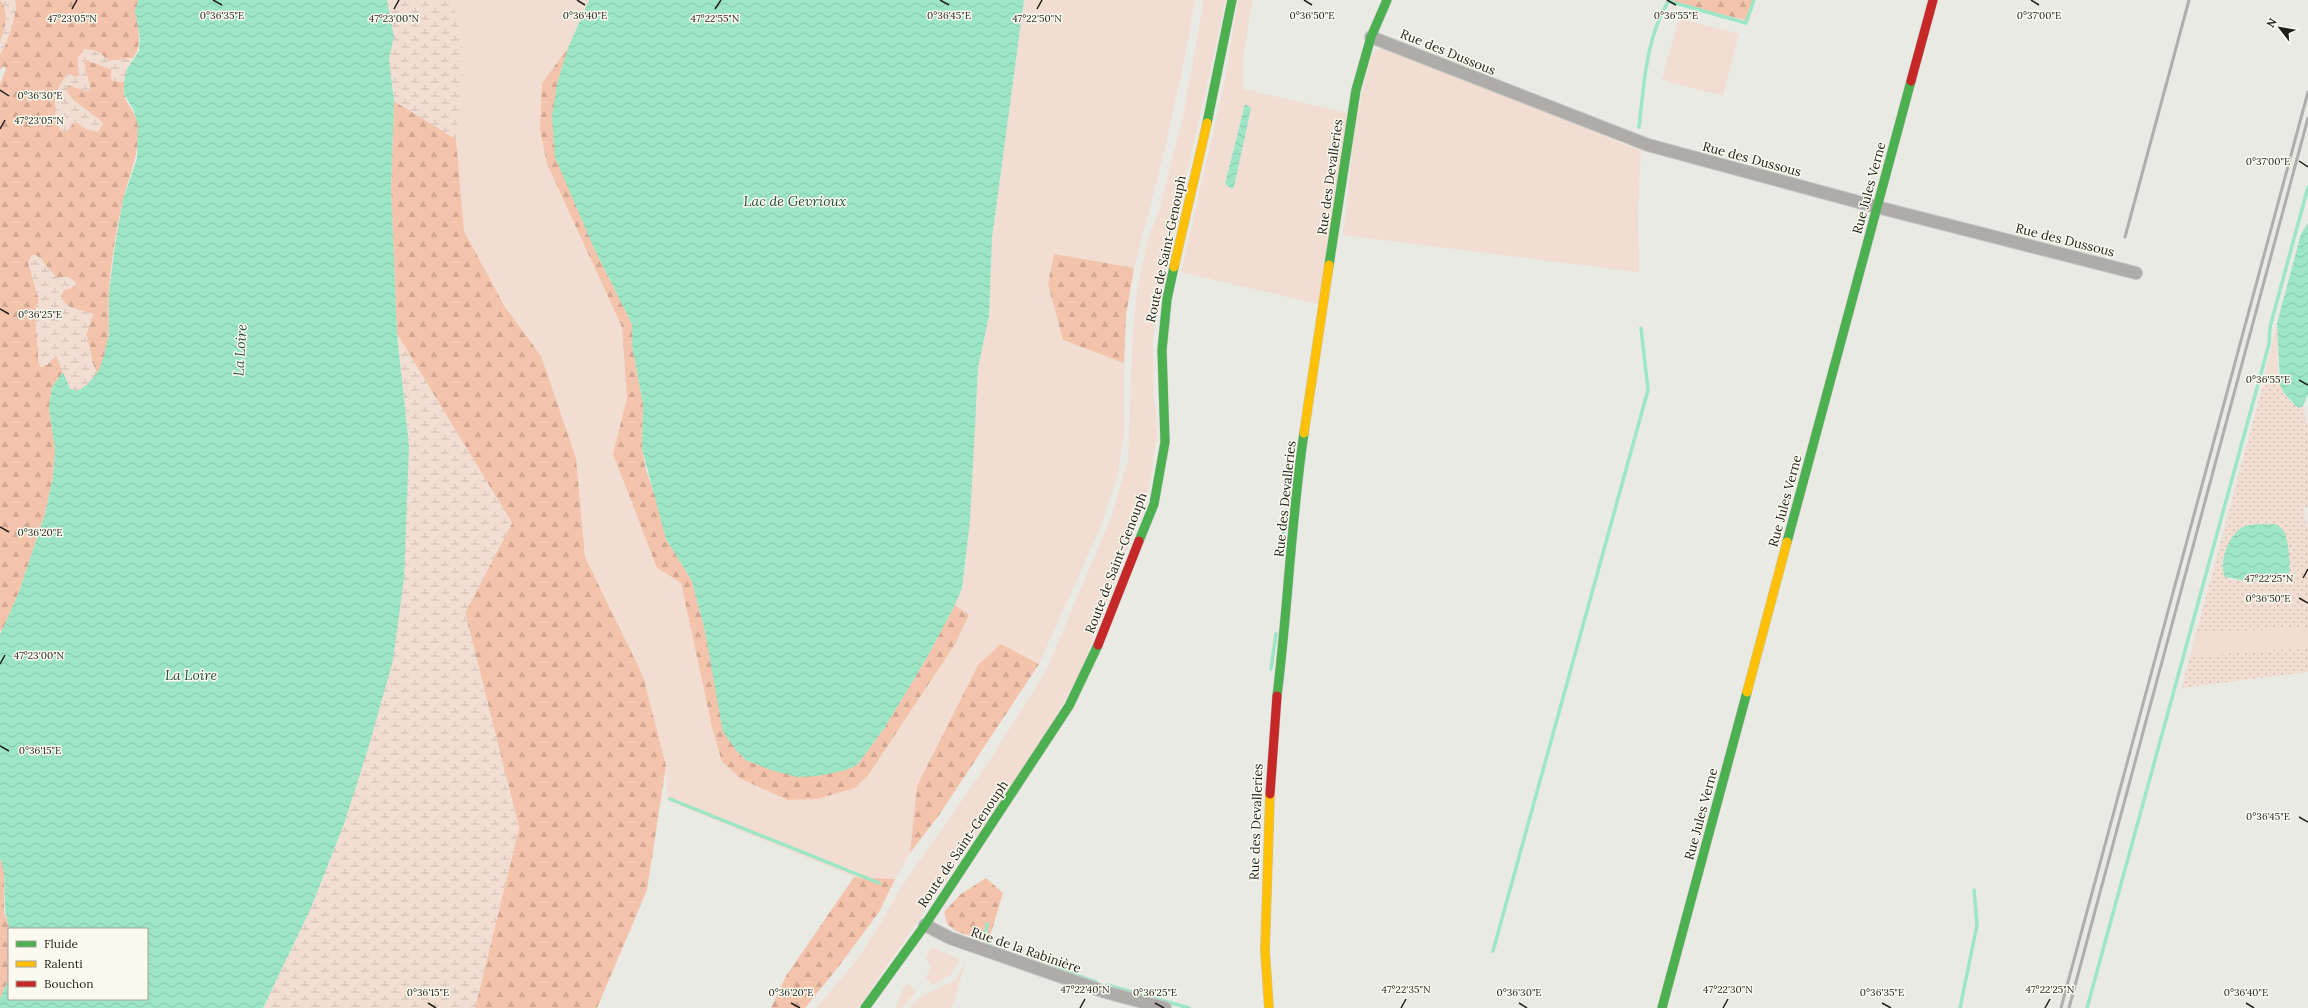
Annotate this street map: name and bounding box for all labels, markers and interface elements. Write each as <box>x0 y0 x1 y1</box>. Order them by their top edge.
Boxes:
north arrow <box>2260 8 2300 48</box>
text: 0°36'35"E <box>200 9 244 22</box>
text: 0°36'40"E <box>563 9 607 22</box>
text: 0°36'45"E <box>927 9 971 22</box>
text: 0°36'50"E <box>1289 9 1335 22</box>
text: 0°36'55"E <box>1654 9 1698 22</box>
text: 0°37'00"E <box>2017 9 2061 22</box>
text: 47°23'05"N <box>47 12 97 25</box>
text: 47°23'00"N <box>369 12 420 25</box>
text: 47°22'55"N <box>691 12 740 25</box>
text: 47°22'50"N <box>1012 12 1062 25</box>
text: N <box>2263 15 2280 30</box>
street label: Rue des Dussous <box>1398 25 1498 79</box>
text: 0°36'30"E <box>17 89 63 102</box>
text: 47°23'05"N <box>14 114 64 127</box>
street label: Rue des Devalleries <box>1313 118 1347 236</box>
street label: Rue des Dussous <box>1701 138 1803 180</box>
street label: Rue Jules Verne <box>1849 140 1889 236</box>
text: 0°37'00"E <box>2246 155 2290 168</box>
street label: Route de Saint-Genouph <box>1142 174 1190 324</box>
water label: Lac de Gevrioux <box>744 192 847 210</box>
street label: Rue des Dussous <box>2014 219 2116 261</box>
text: 0°36'25"E <box>18 308 62 321</box>
water label: La Loire <box>229 323 251 377</box>
text: 0°36'55"E <box>2246 373 2290 386</box>
street label: Rue des Devalleries <box>1270 440 1300 558</box>
street label: Rue Jules Verne <box>1765 453 1805 549</box>
street label: Route de Saint-Genouph <box>1081 490 1151 636</box>
text: 0°36'20"E <box>18 526 62 539</box>
text: 47°22'25"N <box>2245 572 2294 585</box>
text: 0°36'50"E <box>2245 592 2291 605</box>
text: 47°23'00"N <box>14 649 65 662</box>
water label: La Loire <box>165 666 217 684</box>
text: 0°36'15"E <box>19 744 61 757</box>
street label: Rue des Devalleries <box>1245 763 1267 881</box>
street label: Rue Jules Verne <box>1681 766 1721 862</box>
street label: Route de Saint-Genouph <box>914 777 1012 911</box>
text: 0°36'45"E <box>2246 810 2290 823</box>
street label: Rue de la Rabinière <box>969 923 1083 977</box>
legend <box>8 928 148 1000</box>
text: Fluide <box>44 936 79 951</box>
text: Ralenti <box>44 956 83 971</box>
text: Bouchon <box>44 976 94 991</box>
text: 47°22'40"N <box>1060 983 1110 996</box>
text: 47°22'35"N <box>1382 983 1431 996</box>
text: 47°22'30"N <box>1703 983 1753 996</box>
text: 47°22'25"N <box>2026 983 2075 996</box>
text: 0°36'15"E <box>407 986 449 999</box>
text: 0°36'20"E <box>769 986 813 999</box>
text: 0°36'25"E <box>1133 986 1177 999</box>
text: 0°36'30"E <box>1496 986 1542 999</box>
text: 0°36'35"E <box>1860 986 1904 999</box>
text: 0°36'40"E <box>2224 986 2268 999</box>

